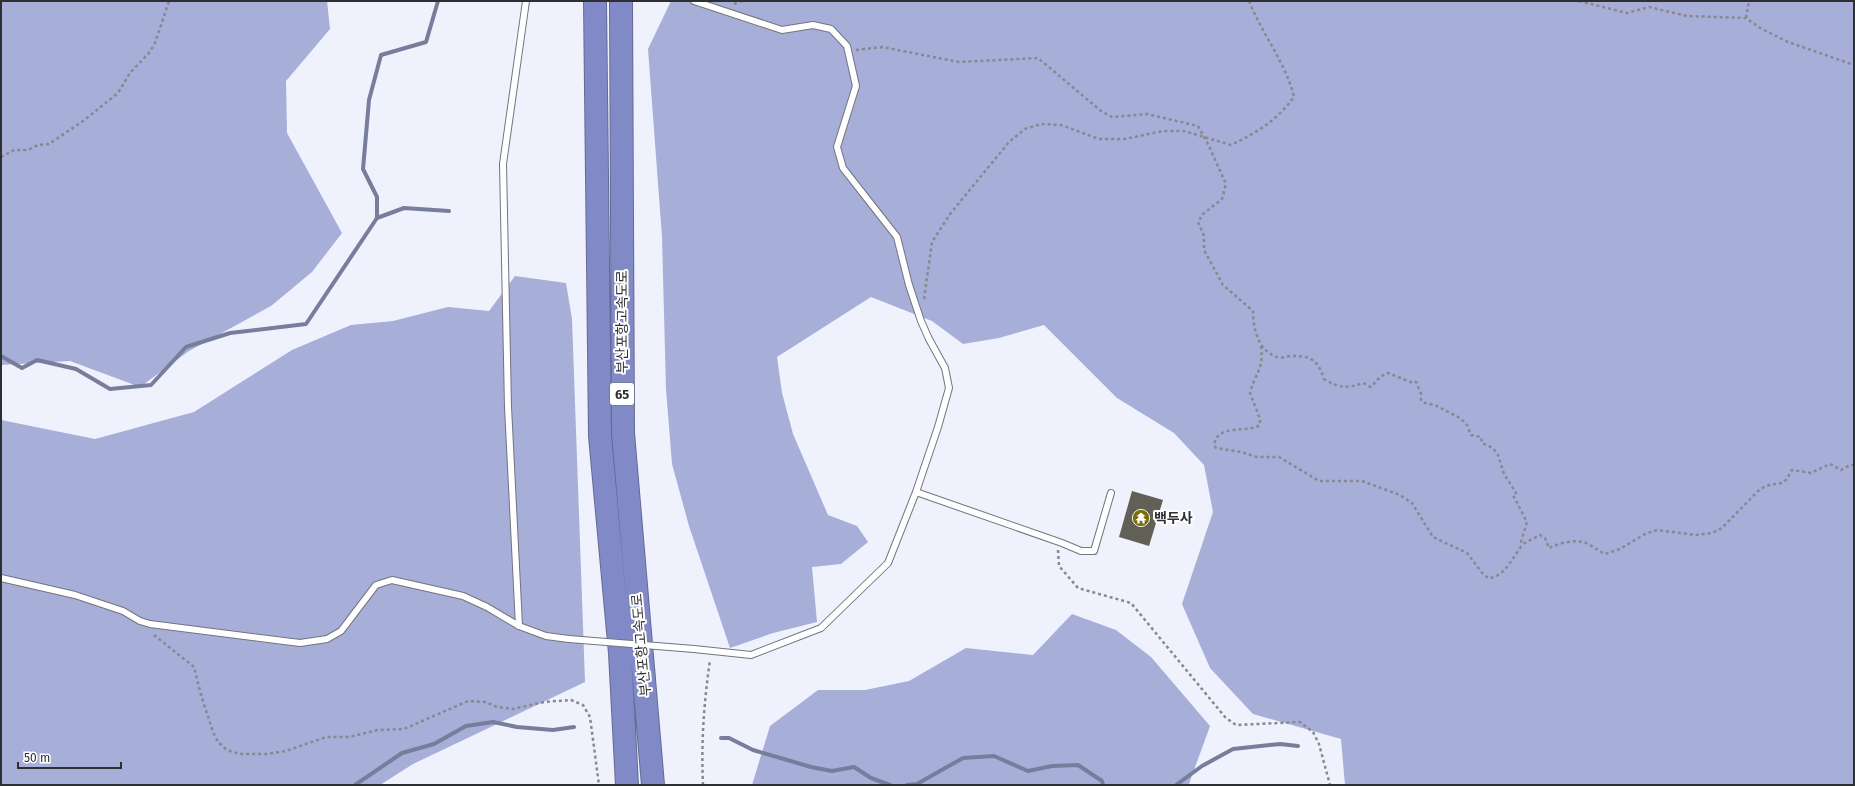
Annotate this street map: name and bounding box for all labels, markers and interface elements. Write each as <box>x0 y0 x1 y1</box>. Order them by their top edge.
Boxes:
street label: 부산포항고속도로 <box>614 270 631 374</box>
road number: 65 <box>610 383 634 405</box>
temple icon: 백두사 <box>1131 508 1151 528</box>
place label: 백두사 <box>1154 510 1193 527</box>
street label: 부산포항고속도로 <box>629 593 654 697</box>
scale bar <box>18 744 121 770</box>
text: 50 m <box>24 751 50 765</box>

